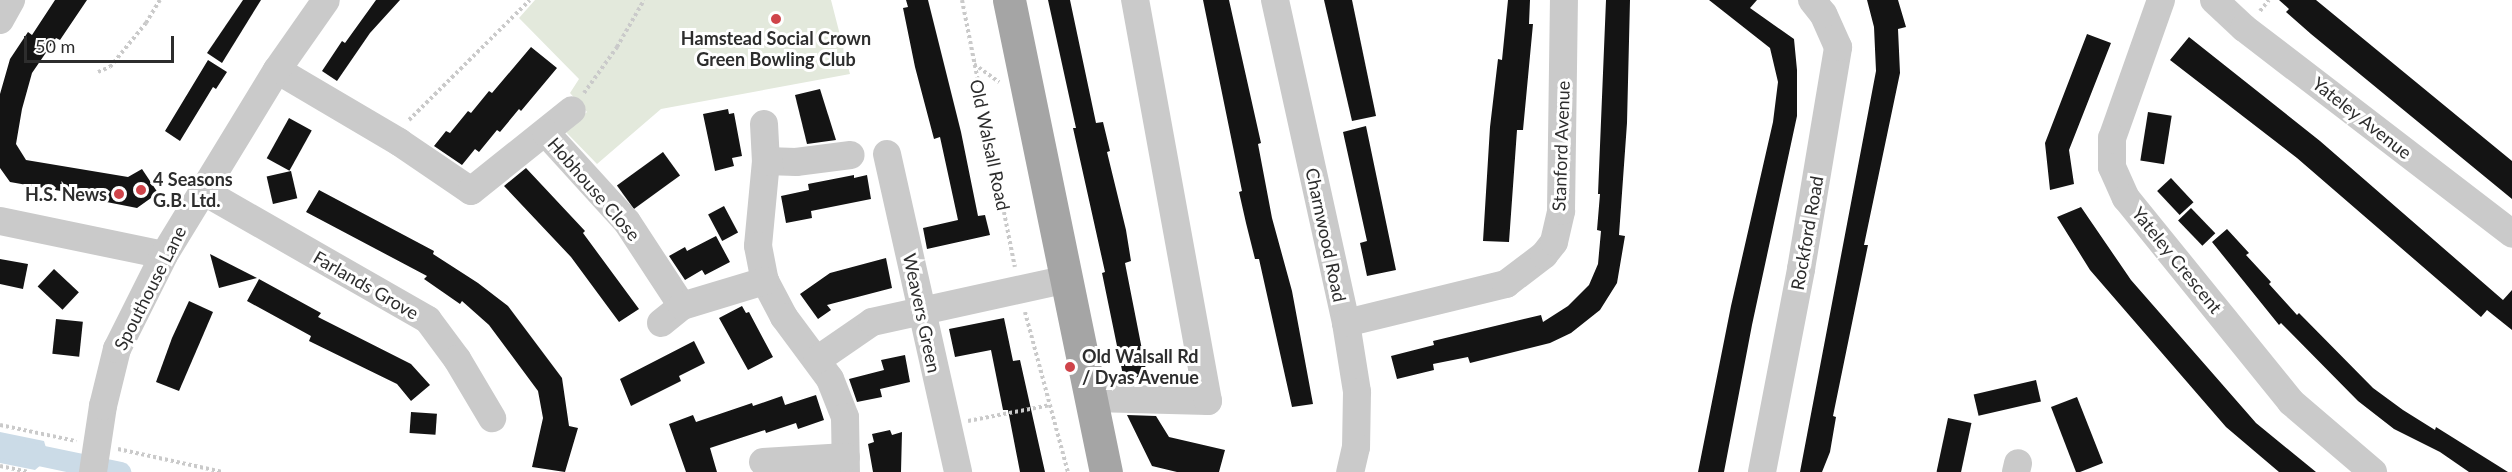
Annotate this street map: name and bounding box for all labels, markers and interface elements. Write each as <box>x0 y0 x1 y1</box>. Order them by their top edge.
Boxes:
marker: Hamstead Social Crown Green Bowling Club <box>769 12 783 26</box>
scale bar <box>27 24 177 62</box>
place label: Hamstead Social Crown Green Bowling Club <box>681 28 871 70</box>
text: 50 m <box>35 35 75 57</box>
street label: Yateley Avenue <box>2308 72 2416 164</box>
street label: Old Walsall Road <box>966 77 1014 213</box>
street label: Stanford Avenue <box>1548 80 1574 212</box>
street label: Hobhouse Close <box>543 133 645 245</box>
street label: Charnwood Road <box>1301 166 1351 304</box>
place label: 4 Seasons G.B. Ltd. <box>153 169 233 212</box>
street label: Rockford Road <box>1786 174 1828 292</box>
place label: H.S. News <box>25 183 107 205</box>
marker: 4 Seasons G.B. Ltd. <box>134 183 148 197</box>
marker: H.S. News <box>112 187 126 201</box>
street label: Yateley Crescent <box>2127 202 2227 318</box>
street label: Spouthouse Lane <box>109 222 191 354</box>
street label: Farlands Grove <box>310 246 422 324</box>
street label: Weavers Green <box>899 251 945 375</box>
place label: Old Walsall Rd / Dyas Avenue <box>1082 346 1200 388</box>
marker: Old Walsall Rd / Dyas Avenue <box>1063 360 1077 374</box>

